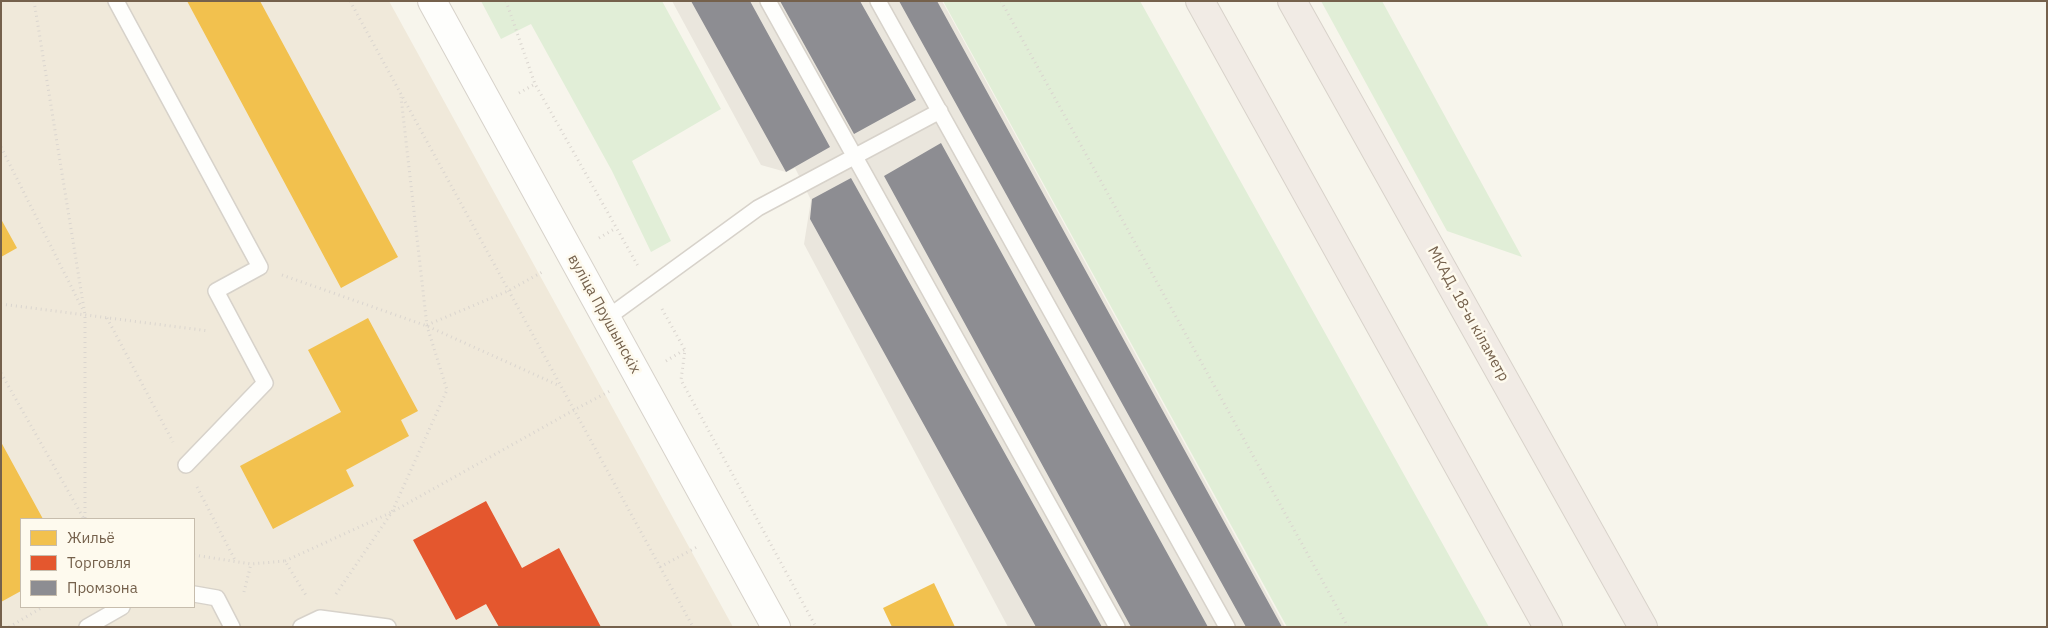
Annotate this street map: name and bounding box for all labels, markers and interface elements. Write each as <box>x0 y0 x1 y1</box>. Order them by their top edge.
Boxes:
street label: МКАД, 18-ы кіламетр <box>1423 243 1513 385</box>
street label: вуліца Прушынскіх <box>564 251 644 377</box>
legend <box>20 518 195 608</box>
text: Жильё <box>67 528 115 547</box>
text: Торговля <box>67 553 131 572</box>
text: Промзона <box>67 578 138 597</box>

